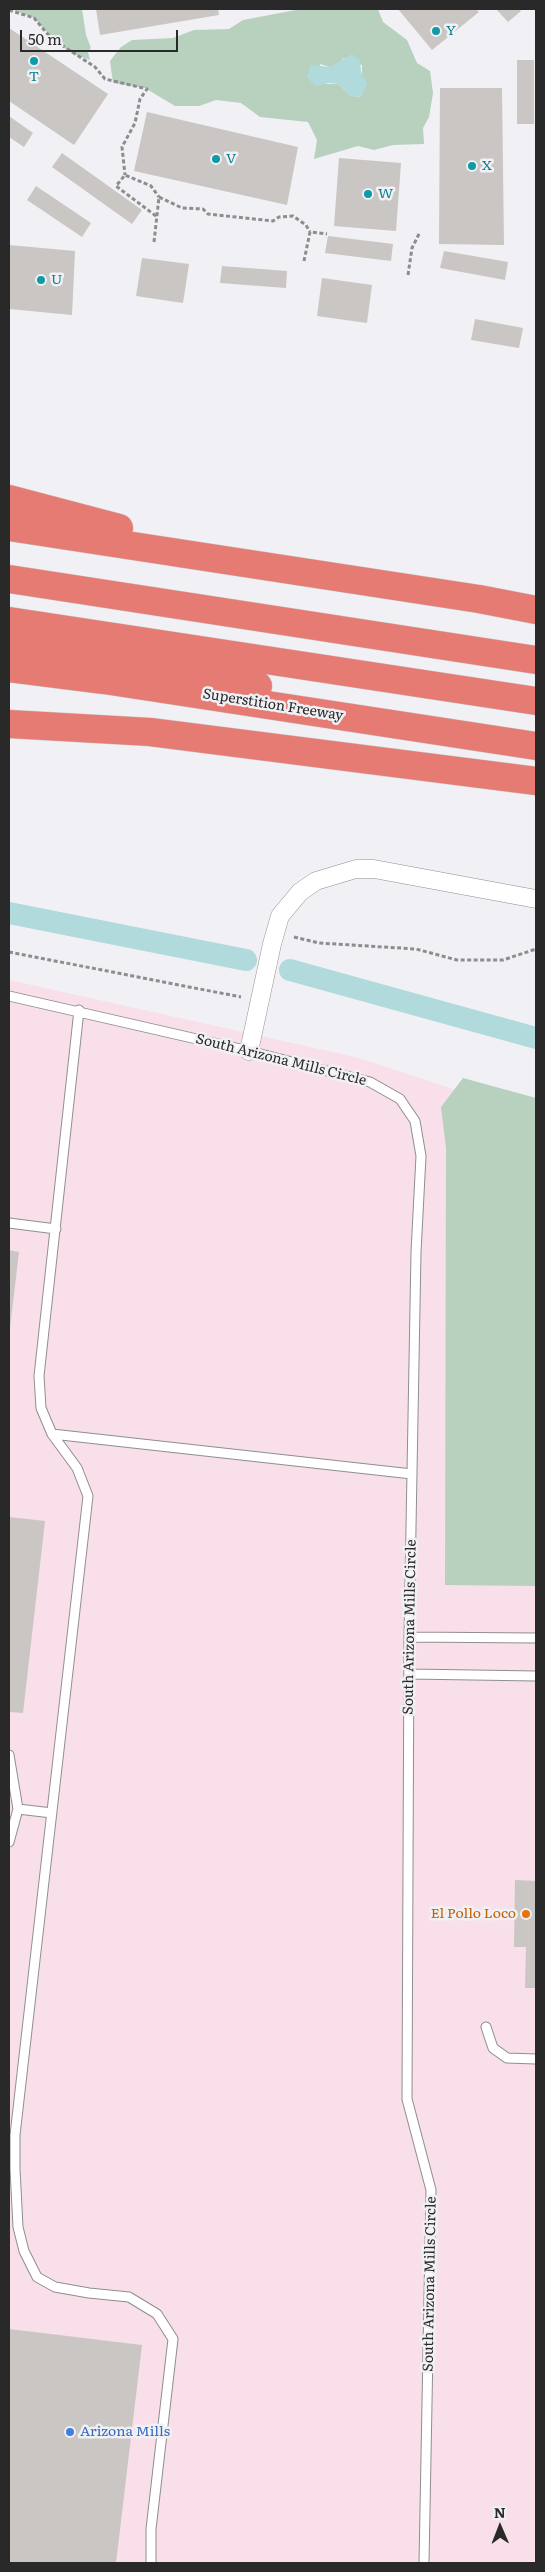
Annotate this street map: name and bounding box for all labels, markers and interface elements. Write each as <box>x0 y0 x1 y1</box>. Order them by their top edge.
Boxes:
scale bar <box>22 20 180 52</box>
place label: Y <box>446 23 456 39</box>
marker: Y <box>430 25 442 37</box>
text: 50 m <box>28 27 62 50</box>
marker: T <box>28 55 40 67</box>
place label: T <box>29 69 39 85</box>
place label: V <box>226 151 236 167</box>
marker: V <box>210 153 222 165</box>
place label: X <box>482 158 492 174</box>
marker: X <box>466 160 478 172</box>
place label: W <box>378 186 393 202</box>
marker: W <box>362 188 374 200</box>
place label: U <box>51 272 62 288</box>
marker: U <box>35 274 47 286</box>
street label: Superstition Freeway <box>202 686 344 724</box>
street label: South Arizona Mills Circle <box>194 1031 368 1089</box>
street label: South Arizona Mills Circle <box>400 1539 420 1715</box>
place label: El Pollo Loco <box>431 1906 516 1922</box>
marker: El Pollo Loco <box>520 1908 532 1920</box>
street label: South Arizona Mills Circle <box>420 2196 440 2372</box>
place label: Arizona Mills <box>80 2424 170 2440</box>
marker: Arizona Mills <box>64 2426 76 2438</box>
north arrow <box>475 2502 525 2552</box>
text: N <box>494 2502 506 2522</box>

